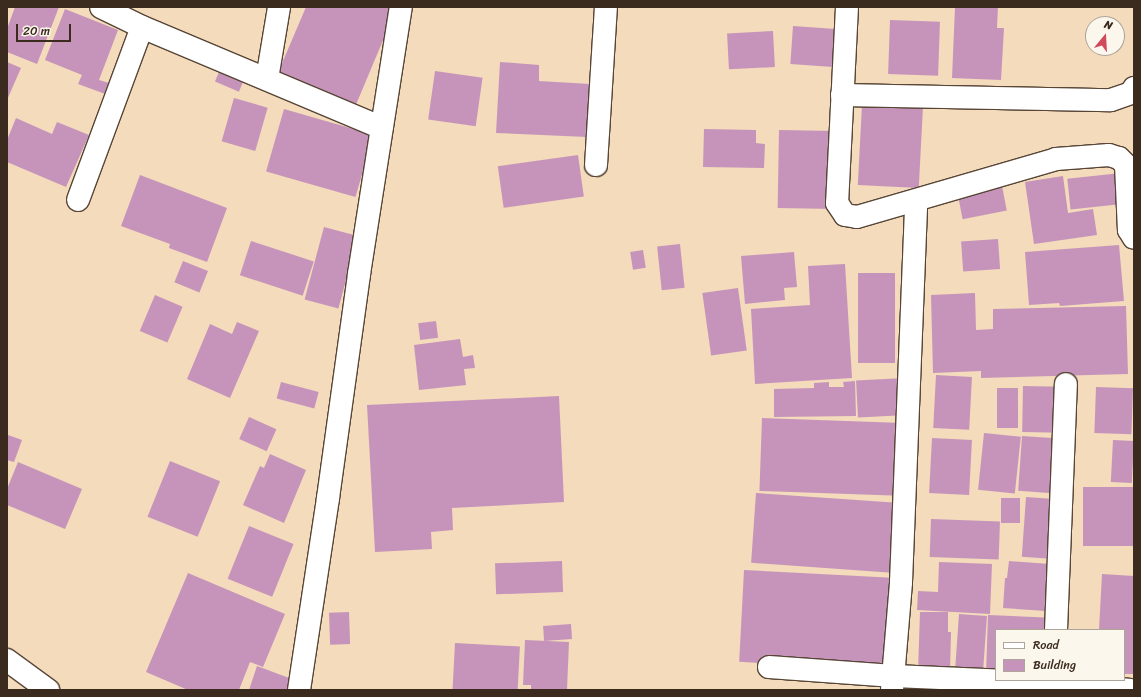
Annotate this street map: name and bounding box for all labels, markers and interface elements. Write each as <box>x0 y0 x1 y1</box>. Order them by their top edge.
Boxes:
text: N <box>1102 15 1115 35</box>
scale bar <box>18 16 73 42</box>
north arrow <box>1085 16 1125 56</box>
text: 20 m <box>23 20 50 42</box>
legend <box>995 629 1125 681</box>
text: Road <box>1033 634 1059 656</box>
text: Building <box>1033 654 1076 676</box>

